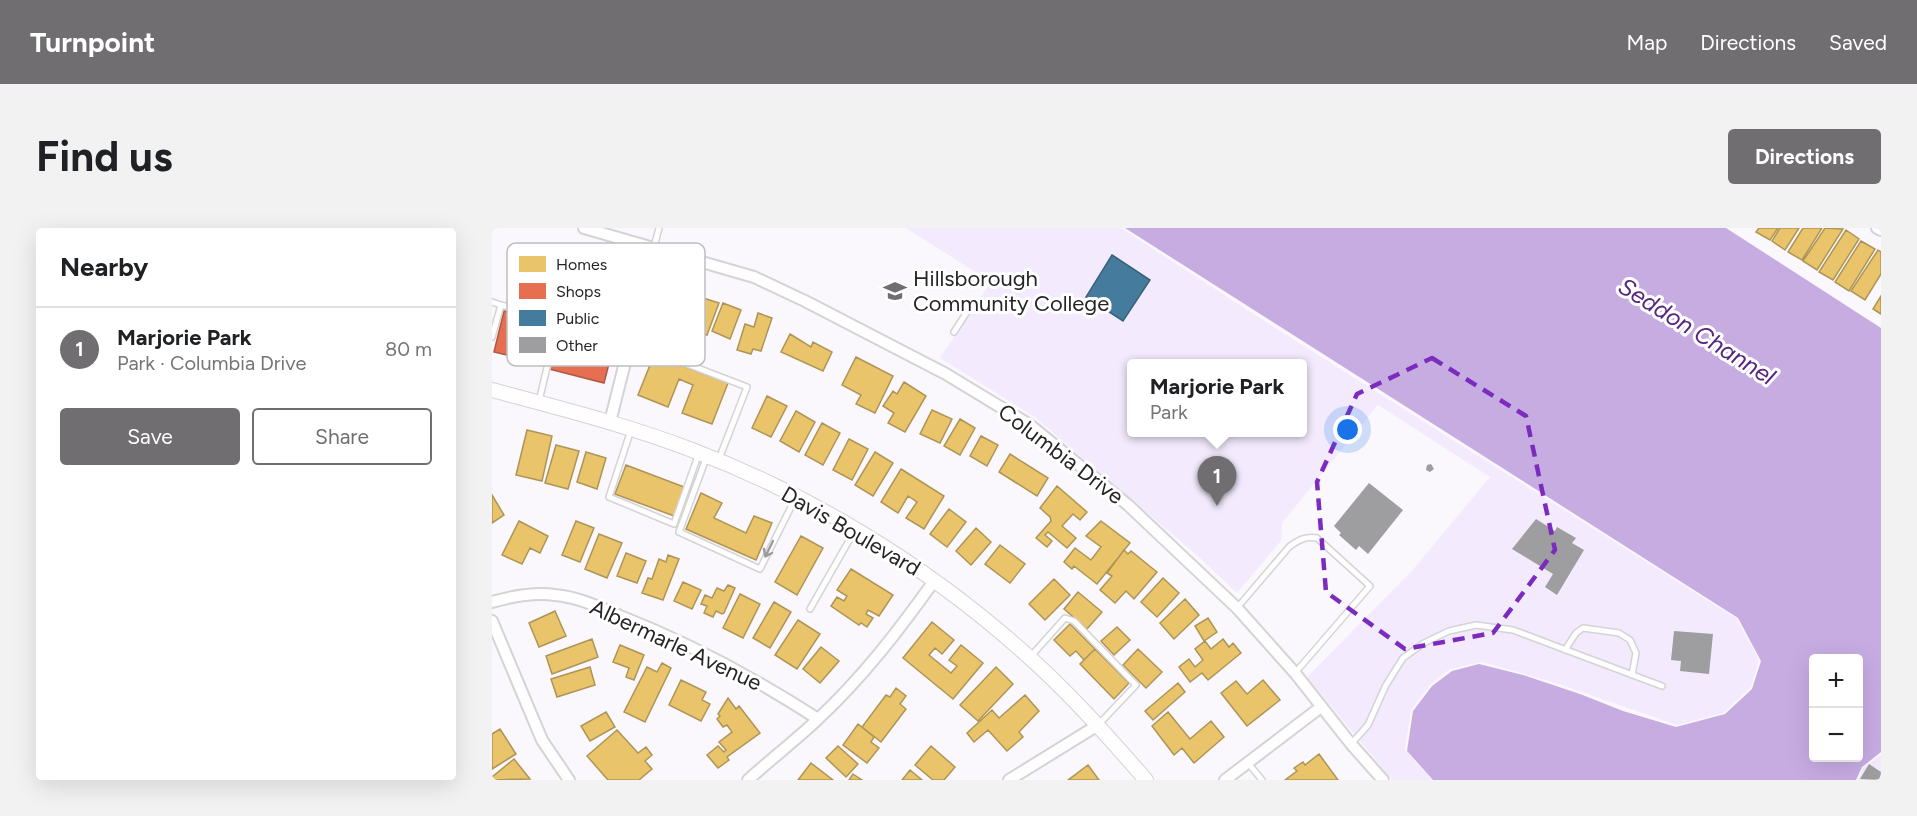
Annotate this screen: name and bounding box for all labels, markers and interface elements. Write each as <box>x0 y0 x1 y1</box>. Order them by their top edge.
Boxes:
text: Turnpoint <box>30 25 155 59</box>
text: Map <box>1626 30 1667 55</box>
text: Directions <box>1700 30 1796 55</box>
text: Saved <box>1829 30 1887 55</box>
button: Directions <box>1728 129 1881 184</box>
text: Find us <box>36 131 173 182</box>
legend <box>507 243 705 366</box>
text: Nearby <box>60 251 148 283</box>
text: Homes <box>556 255 607 274</box>
place label: Hillsborough Community College <box>913 265 1109 317</box>
water label: Seddon Channel <box>1613 271 1781 391</box>
school or university icon: Hillsborough Community College <box>882 278 908 304</box>
text: Shops <box>556 282 601 301</box>
text: Public <box>556 309 600 328</box>
text: Marjorie Park <box>117 324 252 351</box>
text: Other <box>556 336 598 355</box>
text: 1 <box>75 337 84 361</box>
text: 80 m <box>385 337 432 361</box>
text: Park · Columbia Drive <box>117 351 306 375</box>
popup <box>1127 359 1307 437</box>
text: Marjorie Park <box>1150 373 1284 400</box>
street label: Columbia Drive <box>993 398 1129 510</box>
text: Park <box>1150 400 1188 424</box>
button: Save <box>60 408 240 465</box>
button: Share <box>252 408 432 465</box>
your location <box>1333 415 1362 444</box>
pin: 1 <box>1198 456 1236 506</box>
street label: Davis Boulevard <box>777 480 925 582</box>
one-way arrow <box>763 540 775 558</box>
street label: Albermarle Avenue <box>586 593 766 697</box>
map controls <box>1809 654 1863 762</box>
button: + <box>1809 654 1863 708</box>
button: − <box>1809 708 1863 762</box>

